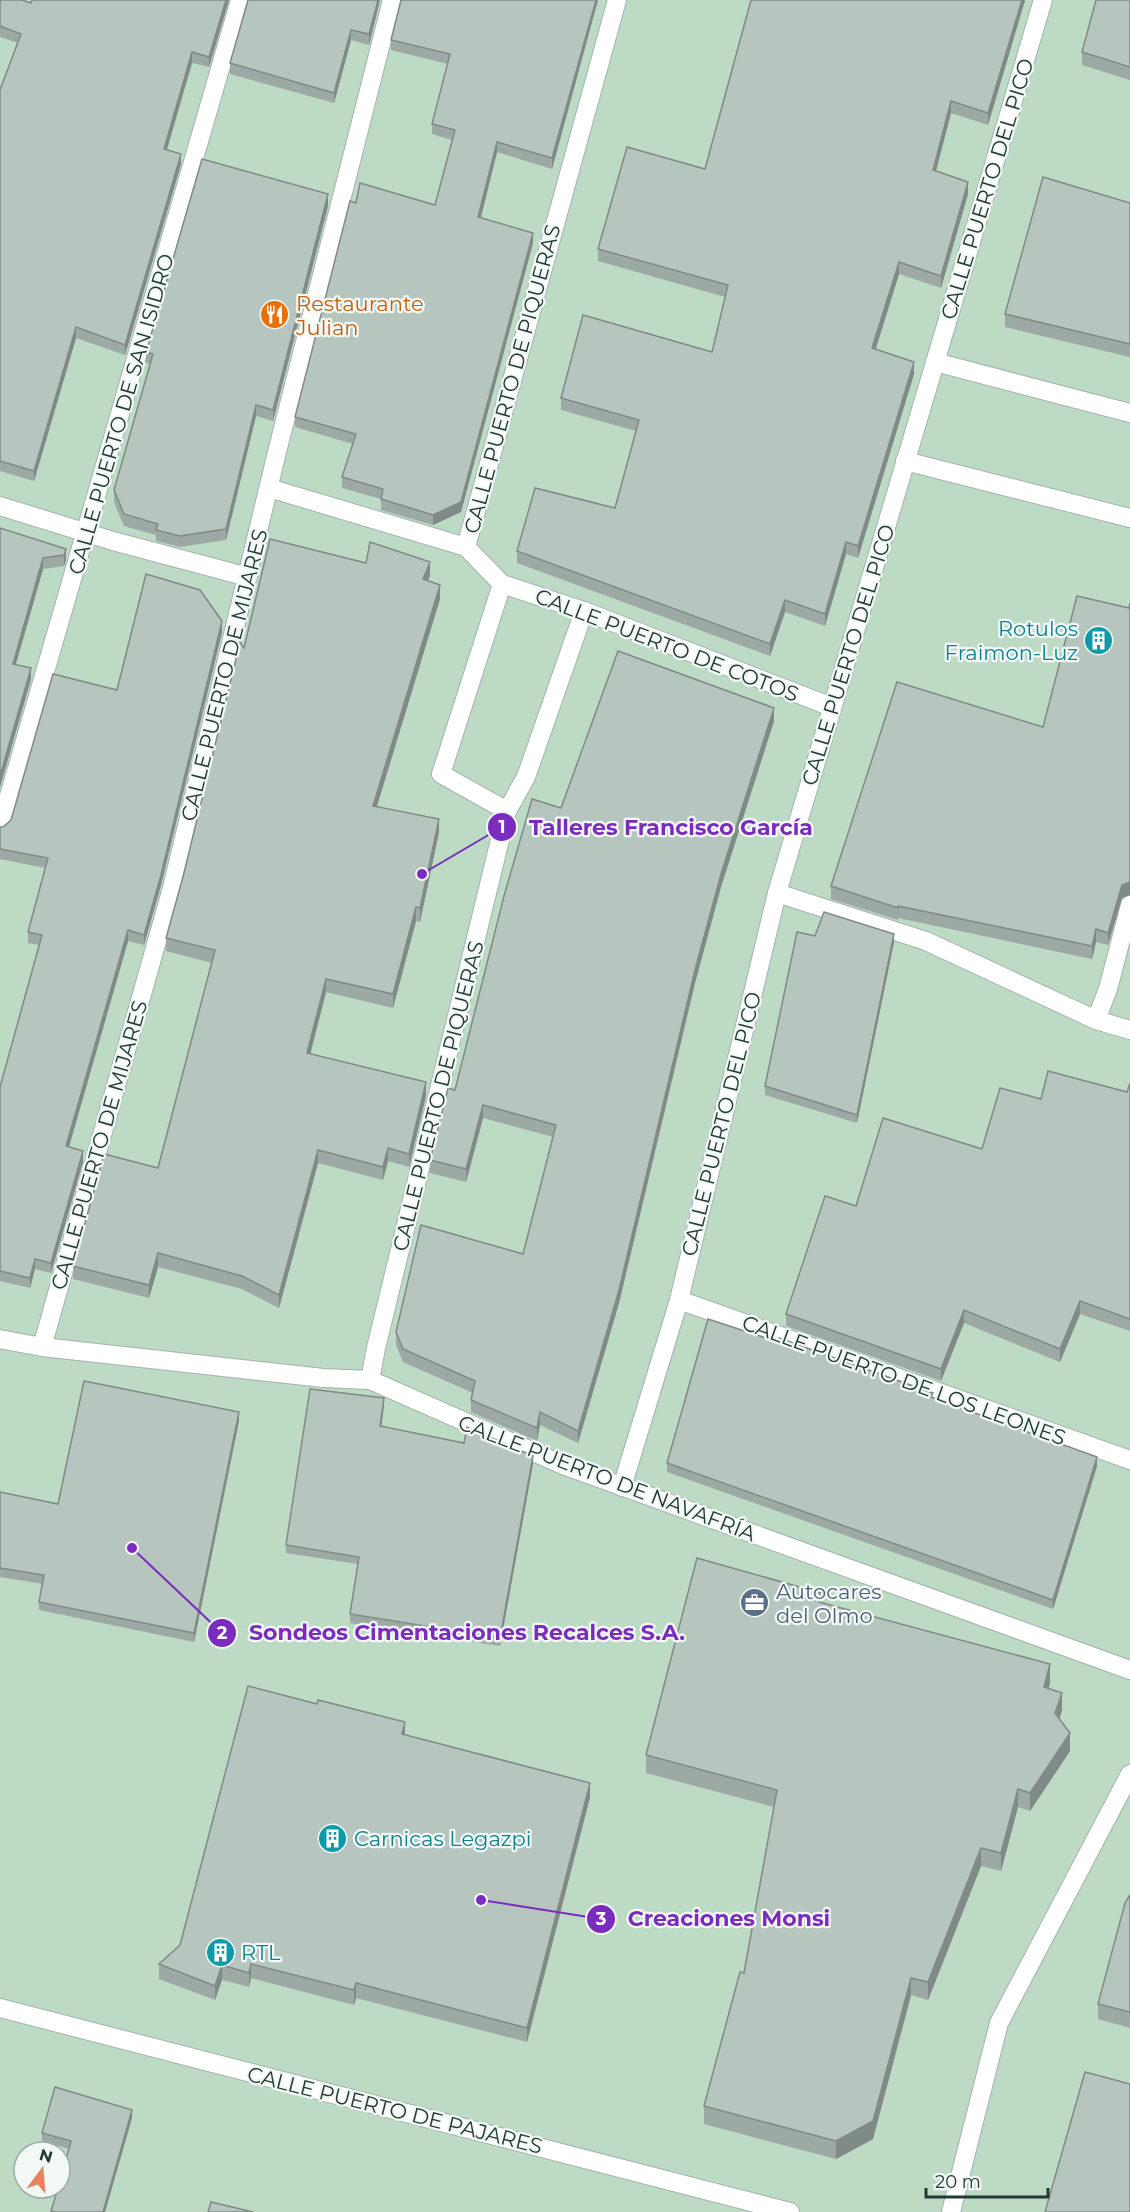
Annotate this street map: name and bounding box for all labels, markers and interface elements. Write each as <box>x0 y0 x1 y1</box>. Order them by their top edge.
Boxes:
street label: CALLE PUERTO DEL PICO <box>935 55 1039 323</box>
street label: CALLE PUERTO DE PIQUERAS <box>459 222 565 536</box>
street label: CALLE PUERTO DE SAN ISIDRO <box>63 251 179 577</box>
place label: Restaurante Julian <box>295 291 424 340</box>
restaurant icon: Restaurante Julian <box>259 299 291 331</box>
street label: CALLE PUERTO DEL PICO <box>796 521 900 789</box>
street label: CALLE PUERTO DE MIJARES <box>176 526 272 824</box>
street label: CALLE PUERTO DE COTOS <box>532 583 802 707</box>
place label: Rotulos Fraimon-Luz <box>945 616 1078 665</box>
building icon: Rotulos Fraimon-Luz <box>1083 624 1115 656</box>
callout: Talleres Francisco García <box>487 807 825 847</box>
text: Talleres Francisco García <box>529 814 813 841</box>
text: 1 <box>498 816 506 838</box>
street label: CALLE PUERTO DE PIQUERAS <box>387 938 489 1254</box>
street label: CALLE PUERTO DEL PICO <box>676 989 766 1259</box>
street label: CALLE PUERTO DE MIJARES <box>46 997 152 1293</box>
street label: CALLE PUERTO DE LOS LEONES <box>739 1310 1069 1450</box>
street label: CALLE PUERTO DE NAVAFRÍA <box>455 1410 760 1547</box>
place label: Autocares del Olmo <box>776 1579 882 1628</box>
office icon: Autocares del Olmo <box>739 1587 771 1619</box>
callout: Sondeos Cimentaciones Recalces S.A. <box>207 1613 697 1653</box>
text: Sondeos Cimentaciones Recalces S.A. <box>249 1619 685 1646</box>
text: 2 <box>217 1622 228 1644</box>
building icon: Carnicas Legazpi <box>317 1822 349 1854</box>
place label: Carnicas Legazpi <box>354 1826 531 1851</box>
callout: Creaciones Monsi <box>586 1899 842 1939</box>
text: Creaciones Monsi <box>628 1905 830 1932</box>
text: 3 <box>595 1908 607 1930</box>
building icon: RTL <box>204 1936 236 1968</box>
place label: RTL <box>241 1940 281 1965</box>
street label: CALLE PUERTO DE PAJARES <box>245 2061 545 2159</box>
north arrow <box>12 2140 72 2200</box>
text: N <box>37 2145 55 2167</box>
scale bar <box>926 2161 1048 2199</box>
text: 20 m <box>935 2171 981 2193</box>

